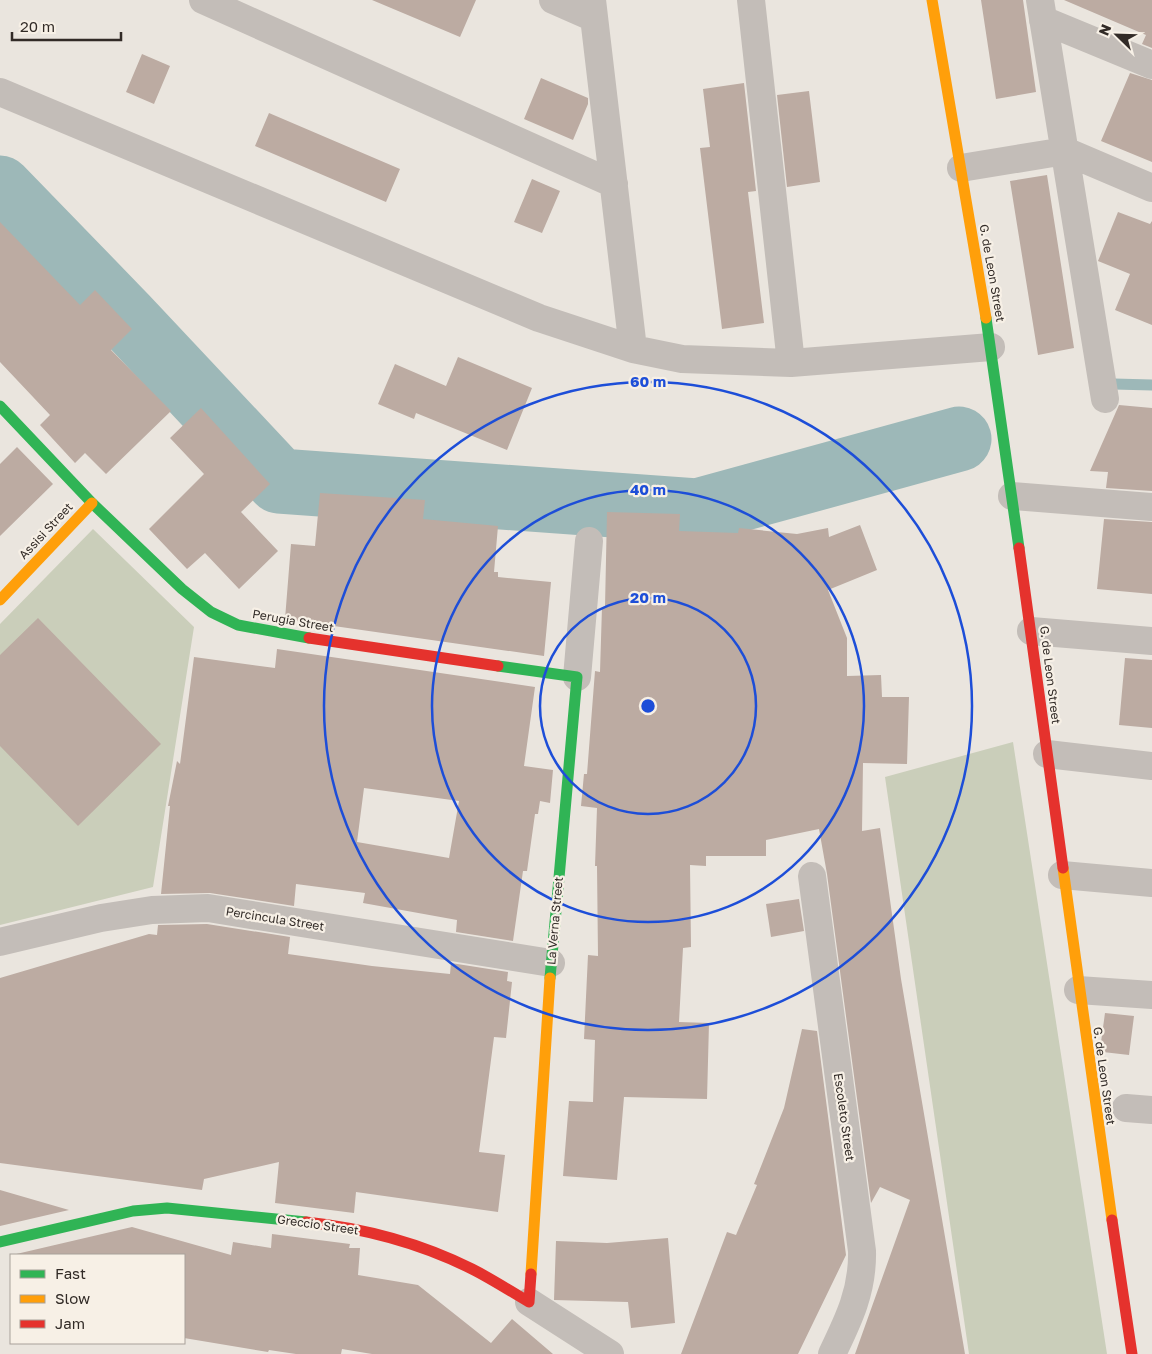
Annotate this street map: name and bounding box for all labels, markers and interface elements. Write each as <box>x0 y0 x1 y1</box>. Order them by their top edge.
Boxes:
scale bar <box>12 10 121 42</box>
north arrow <box>1092 10 1142 60</box>
text: 20 m <box>20 17 55 35</box>
text: N <box>1095 22 1114 38</box>
street label: G. de Leon Street <box>977 223 1009 323</box>
text: 60 m <box>630 372 666 390</box>
text: 40 m <box>630 480 666 498</box>
street label: Assisi Street <box>16 499 76 562</box>
text: 20 m <box>630 588 666 606</box>
street label: Perugia Street <box>251 606 335 635</box>
street label: G. de Leon Street <box>1037 625 1064 725</box>
centre of rings <box>639 697 657 715</box>
street label: La Verna Street <box>543 876 566 966</box>
street label: Percincula Street <box>225 903 326 934</box>
street label: G. de Leon Street <box>1090 1026 1119 1126</box>
street label: Escoleto Street <box>831 1072 858 1162</box>
street label: Greccio Street <box>276 1211 360 1238</box>
legend <box>10 1254 185 1344</box>
text: Fast <box>55 1264 86 1282</box>
text: Slow <box>55 1289 90 1307</box>
text: Jam <box>55 1314 85 1332</box>

